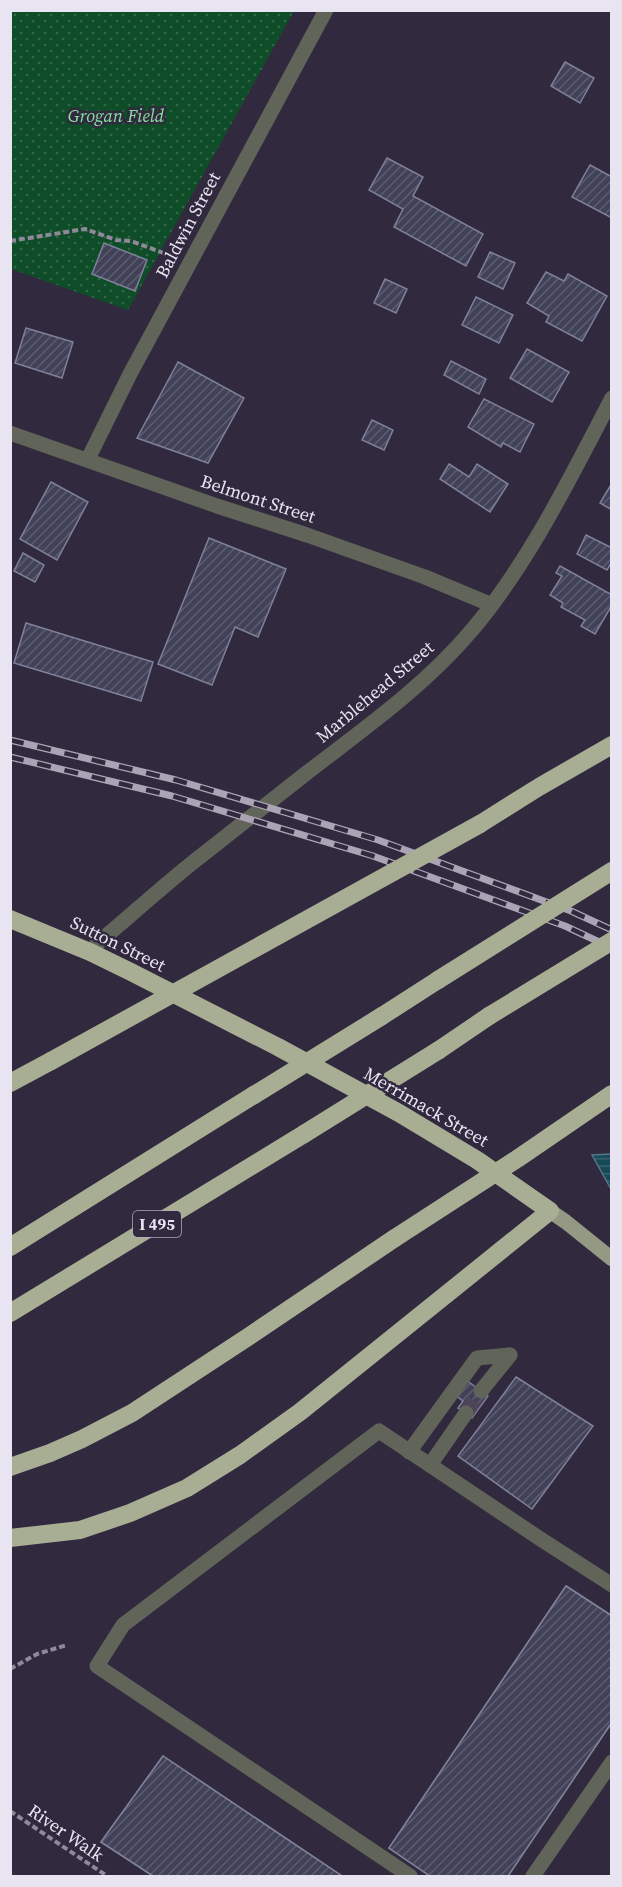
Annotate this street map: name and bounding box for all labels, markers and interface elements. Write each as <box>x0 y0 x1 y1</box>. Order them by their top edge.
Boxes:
park label: Grogan Field <box>68 103 165 128</box>
street label: Baldwin Street <box>149 167 226 282</box>
street label: Belmont Street <box>198 468 319 529</box>
street label: Marblehead Street <box>310 635 439 748</box>
street label: Sutton Street <box>66 910 170 977</box>
street label: Merrimack Street <box>359 1061 493 1153</box>
road number: I 495 <box>133 1211 181 1237</box>
street label: River Walk <box>23 1798 109 1867</box>

